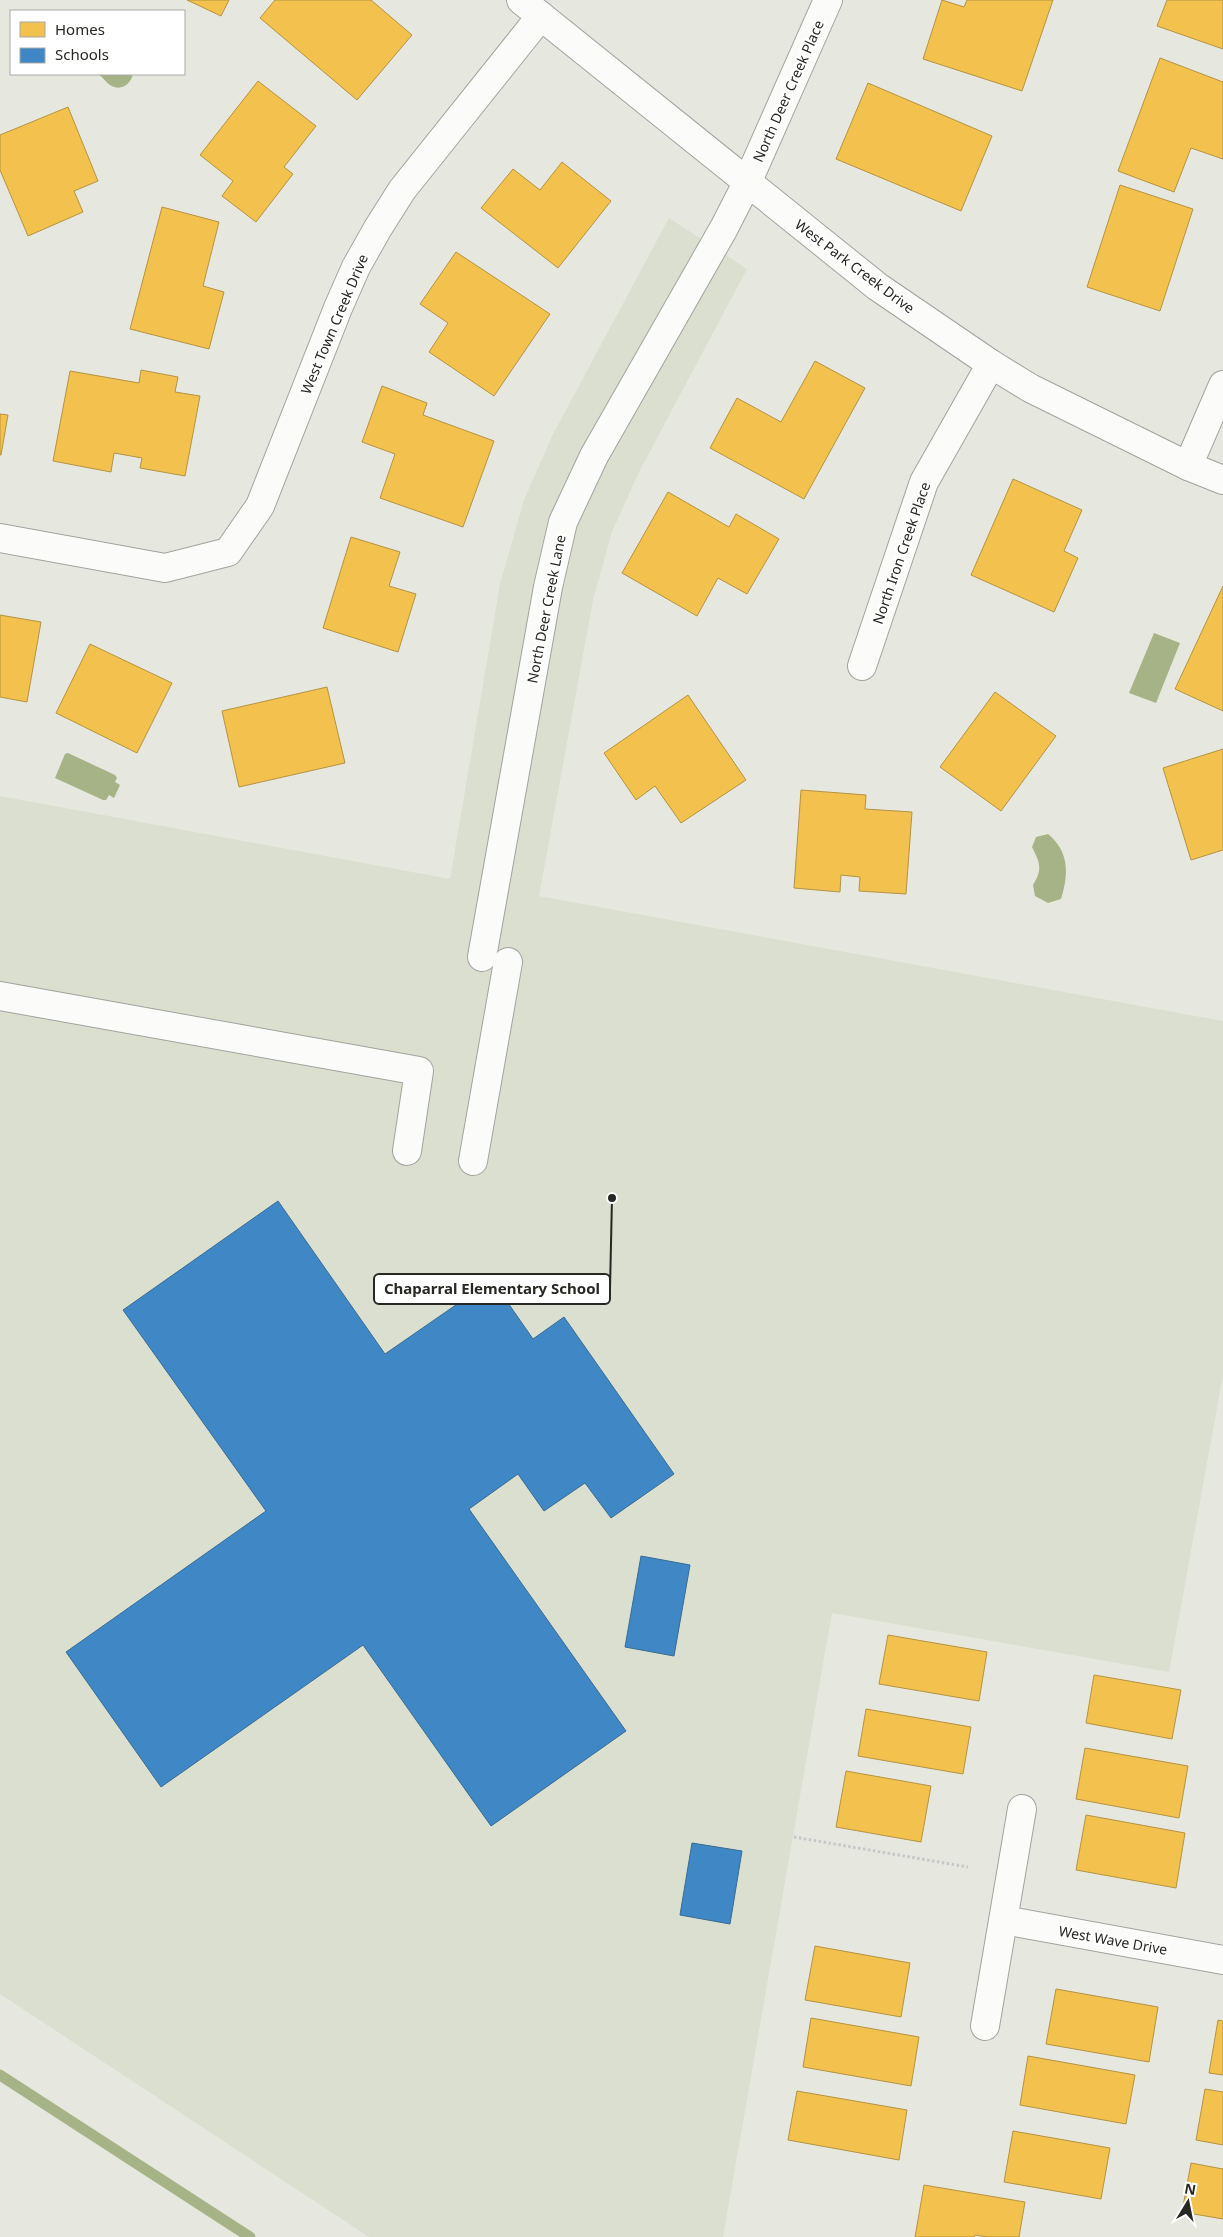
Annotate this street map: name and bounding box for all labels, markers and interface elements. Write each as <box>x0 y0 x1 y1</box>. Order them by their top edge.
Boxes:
legend <box>10 10 185 75</box>
street label: North Deer Creek Place <box>748 17 828 165</box>
text: Homes <box>55 19 105 39</box>
text: Schools <box>55 44 109 64</box>
street label: West Park Creek Drive <box>791 215 919 317</box>
street label: West Town Creek Drive <box>296 251 372 397</box>
street label: North Iron Creek Place <box>868 479 934 627</box>
street label: North Deer Creek Lane <box>522 533 570 685</box>
callout: Chaparral Elementary School <box>374 1274 610 1304</box>
text: Chaparral Elementary School <box>384 1278 600 1298</box>
street label: West Wave Drive <box>1057 1921 1169 1959</box>
north arrow <box>1163 2177 1213 2227</box>
text: N <box>1183 2178 1198 2199</box>

